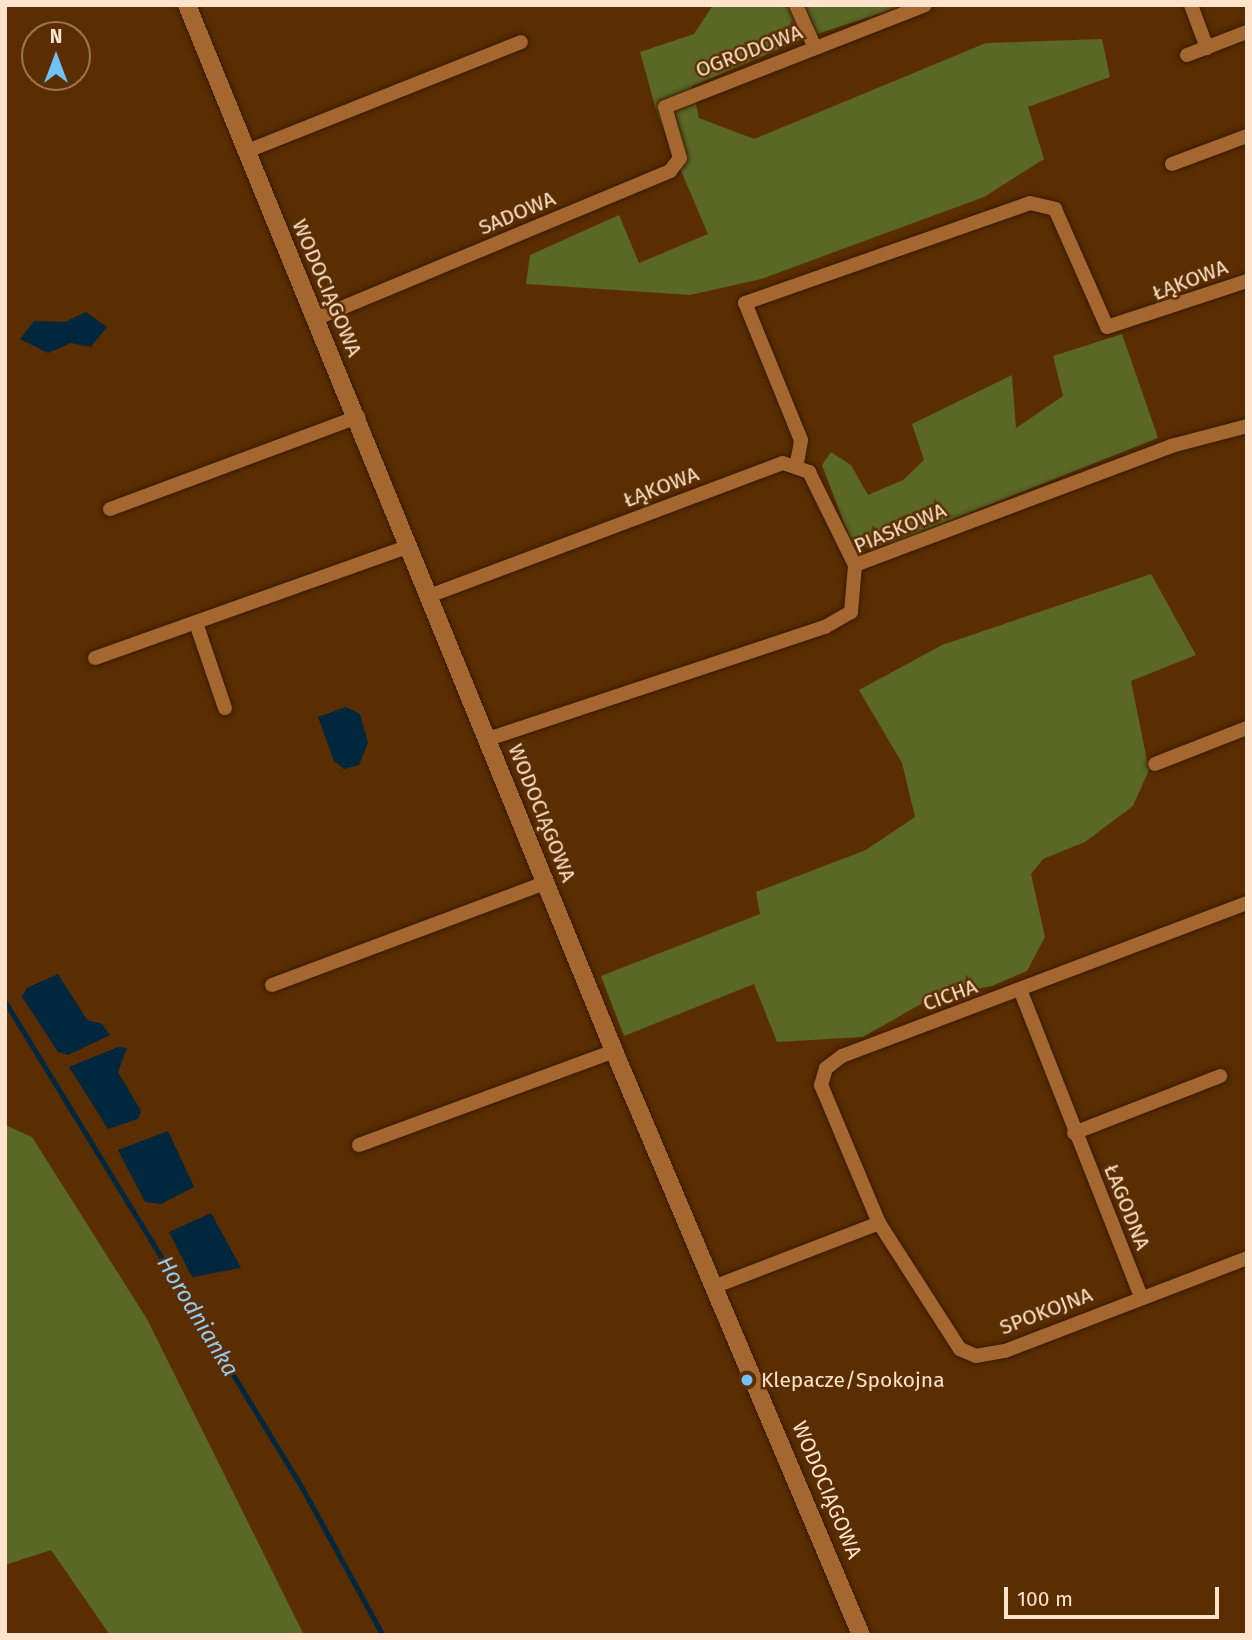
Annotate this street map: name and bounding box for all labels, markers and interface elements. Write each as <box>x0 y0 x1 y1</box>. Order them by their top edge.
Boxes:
street label: OGRODOWA <box>692 19 806 83</box>
north arrow <box>21 21 91 91</box>
text: N <box>50 25 62 48</box>
street label: SADOWA <box>475 186 559 240</box>
street label: WODOCIĄGOWA <box>287 215 367 361</box>
street label: ŁĄKOWA <box>1149 254 1231 306</box>
street label: ŁĄKOWA <box>620 461 702 513</box>
street label: PIASKOWA <box>850 497 950 559</box>
street label: WODOCIĄGOWA <box>503 740 581 886</box>
street label: CICHA <box>919 974 981 1016</box>
street label: ŁAGODNA <box>1098 1160 1156 1254</box>
water label: Horodnianka <box>151 1251 245 1381</box>
street label: SPOKOJNA <box>996 1282 1096 1340</box>
place label: Klepacze/Spokojna <box>761 1367 945 1393</box>
marker: Klepacze/Spokojna <box>739 1372 755 1388</box>
street label: WODOCIĄGOWA <box>787 1417 867 1563</box>
scale bar <box>1007 1574 1222 1618</box>
text: 100 m <box>1017 1586 1073 1612</box>

